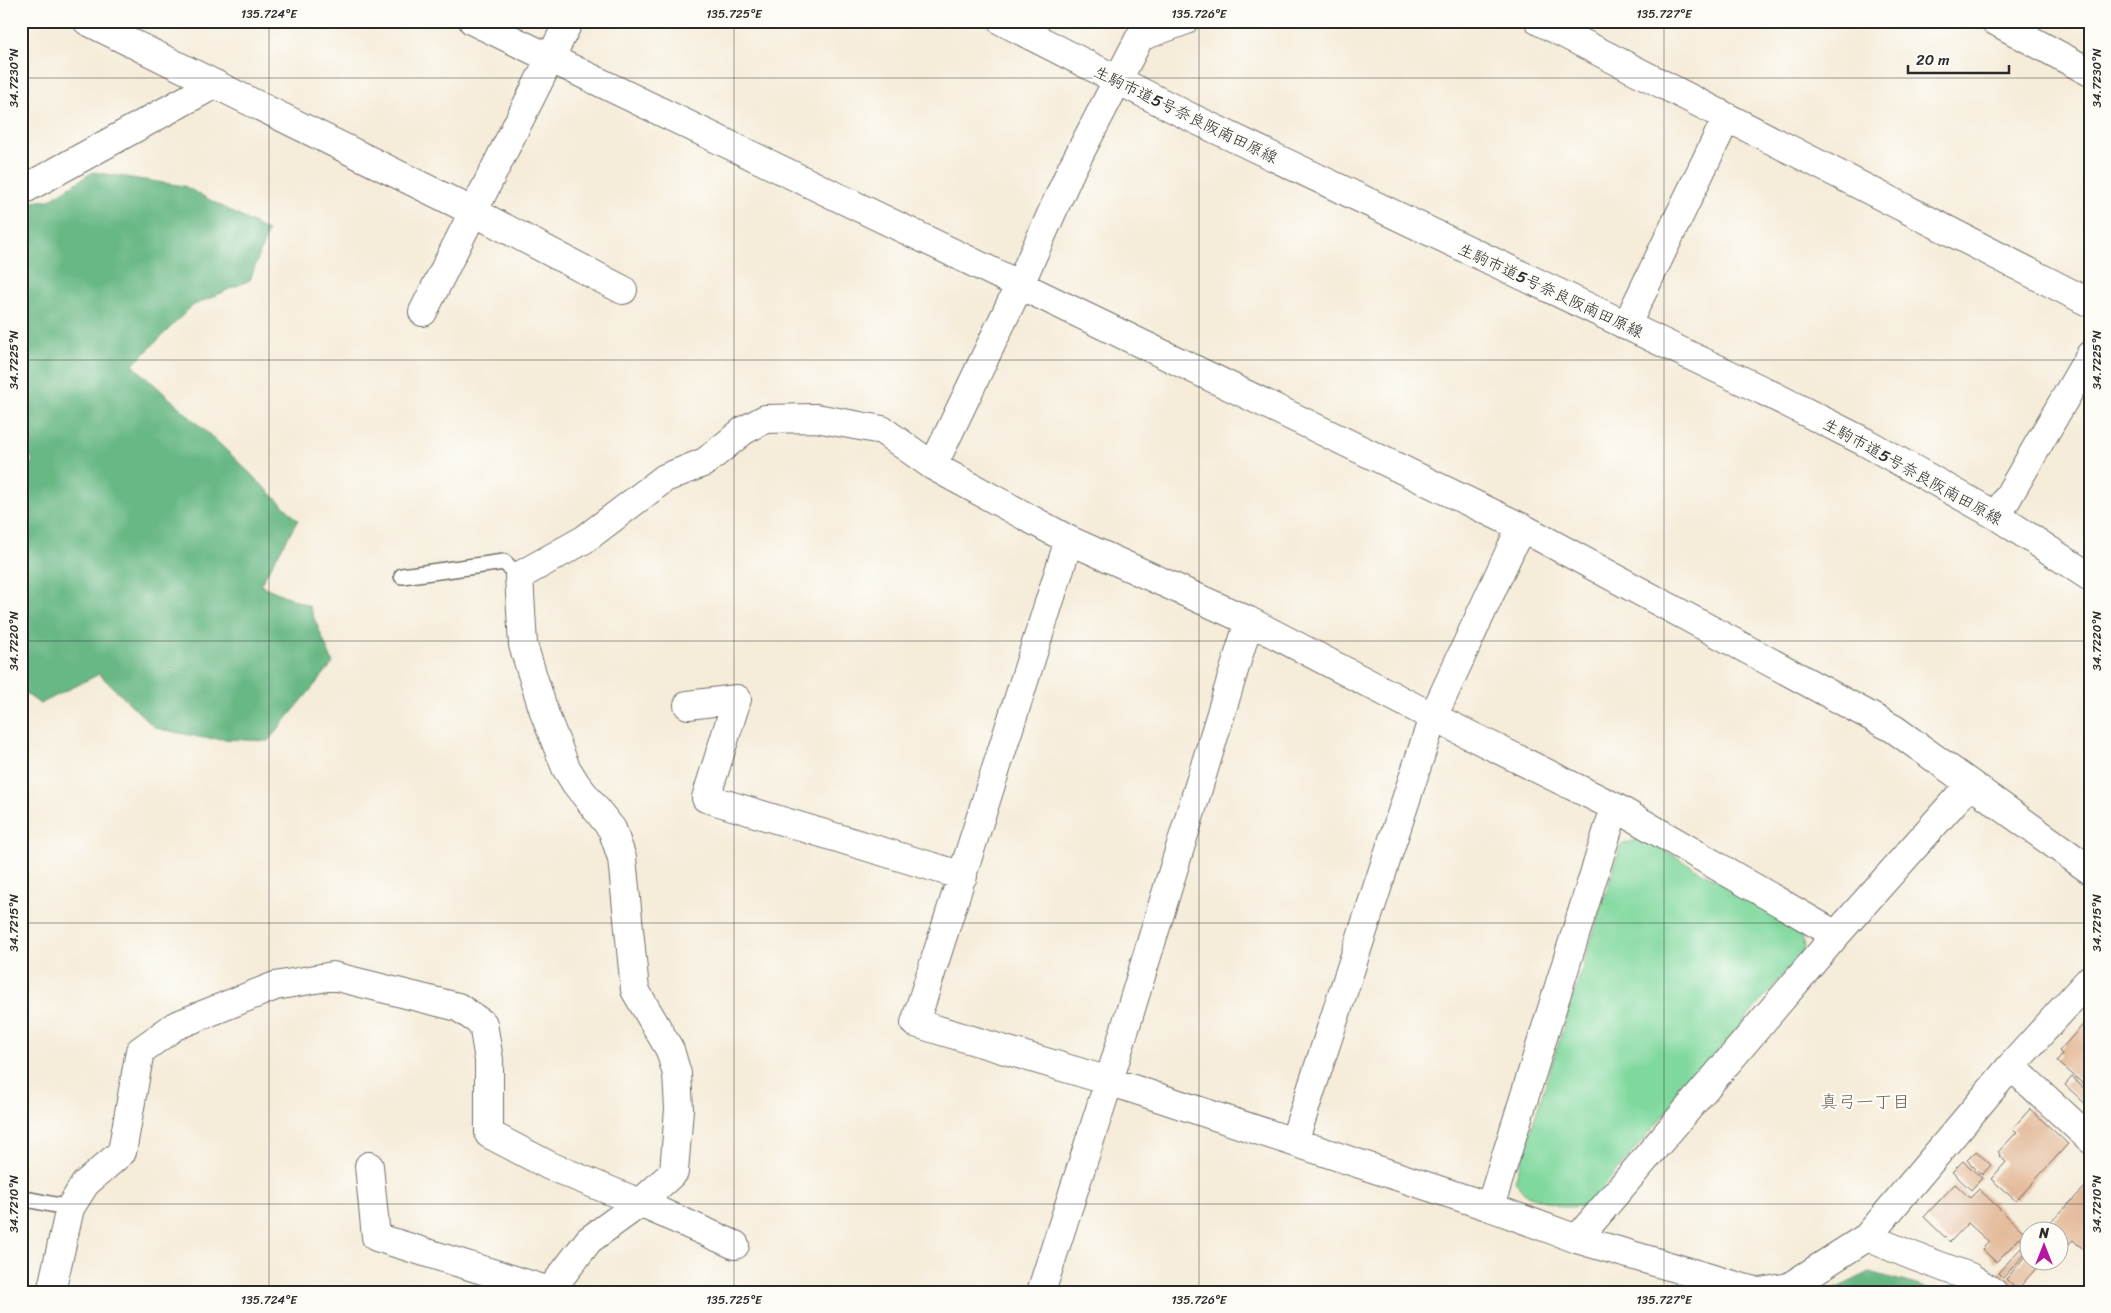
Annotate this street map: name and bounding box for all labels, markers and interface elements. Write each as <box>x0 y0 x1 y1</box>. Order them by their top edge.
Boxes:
text: 135.724°E <box>241 3 298 25</box>
text: 135.725°E <box>706 3 763 25</box>
text: 135.726°E <box>1171 3 1228 25</box>
text: 135.727°E <box>1636 3 1693 25</box>
scale bar <box>1908 42 2010 74</box>
text: 20 m <box>1916 47 1950 73</box>
text: 34.7230°N <box>3 48 25 108</box>
text: 34.7230°N <box>2086 48 2108 108</box>
street label: 生駒市道5号奈良阪南田原線 <box>1089 57 1283 172</box>
street label: 生駒市道5号奈良阪南田原線 <box>1453 235 1648 346</box>
text: 34.7225°N <box>3 330 25 390</box>
text: 34.7225°N <box>2086 330 2108 390</box>
street label: 生駒市道5号奈良阪南田原線 <box>1817 410 2008 533</box>
text: 34.7220°N <box>3 611 25 671</box>
text: 34.7220°N <box>2086 611 2108 671</box>
text: 34.7215°N <box>3 894 25 952</box>
text: 34.7215°N <box>2086 894 2108 952</box>
district label: 真弓一丁目 <box>1820 1086 1910 1118</box>
text: 34.7210°N <box>3 1174 25 1233</box>
text: 34.7210°N <box>2086 1174 2108 1233</box>
north arrow <box>2018 1220 2068 1270</box>
text: N <box>2038 1221 2049 1246</box>
text: 135.724°E <box>241 1289 298 1311</box>
text: 135.725°E <box>706 1289 763 1311</box>
text: 135.726°E <box>1171 1289 1228 1311</box>
text: 135.727°E <box>1636 1289 1693 1311</box>

